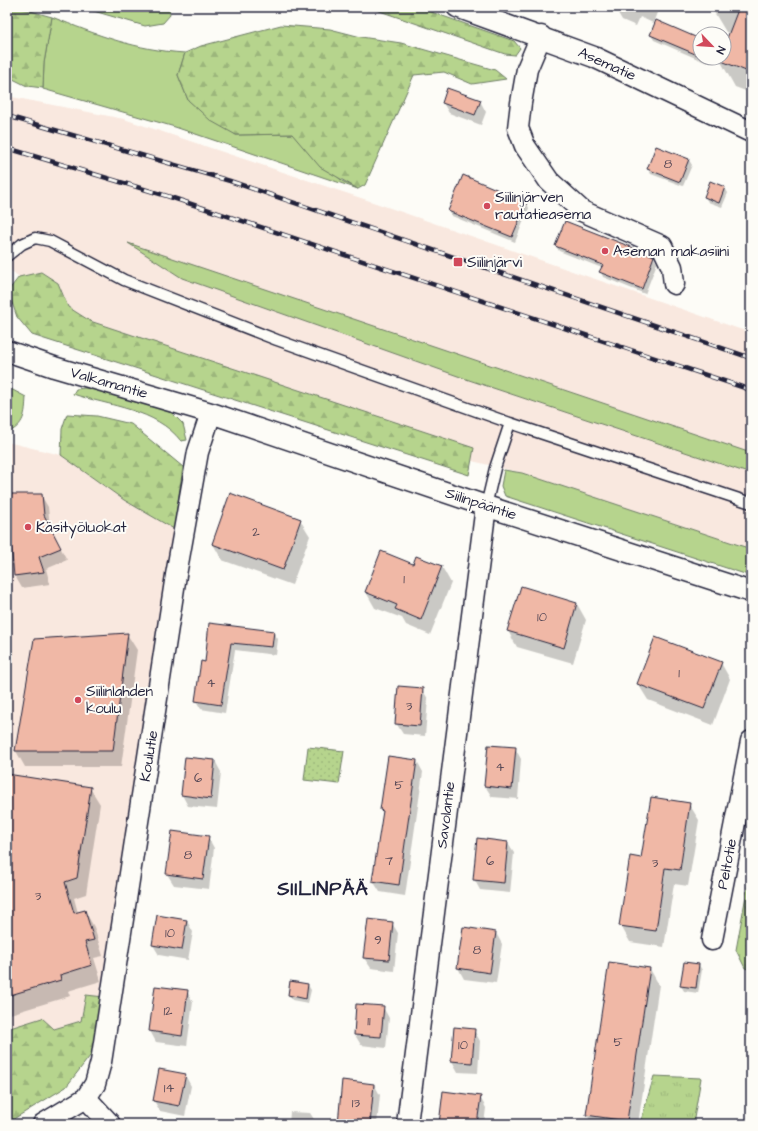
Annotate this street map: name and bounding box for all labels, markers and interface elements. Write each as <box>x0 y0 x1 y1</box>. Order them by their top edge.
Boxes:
north arrow <box>692 26 732 66</box>
street label: Asematie <box>575 42 639 86</box>
text: N <box>712 44 729 56</box>
house number: 8 <box>664 155 673 173</box>
place label: Siilinjärven rautatieasema <box>495 187 592 225</box>
marker: Siilinjärven rautatieasema <box>482 201 492 211</box>
place label: Aseman makasiini <box>613 241 730 262</box>
marker: Aseman makasiini <box>600 246 610 256</box>
place label: Siilinjärvi <box>467 252 523 273</box>
marker: Siilinjärvi <box>452 256 464 268</box>
street label: Valkamantie <box>68 362 150 404</box>
street label: Siilinpääntie <box>443 483 519 525</box>
place label: Käsityöluokat <box>36 517 127 539</box>
marker: Käsityöluokat <box>23 522 33 532</box>
house number: 2 <box>252 523 260 541</box>
house number: 1 <box>403 570 405 588</box>
house number: 10 <box>537 608 547 626</box>
house number: 1 <box>678 664 680 682</box>
house number: 4 <box>207 674 216 692</box>
place label: Siilinlahden koulu <box>86 681 154 719</box>
marker: Siilinlahden koulu <box>73 695 83 705</box>
house number: 3 <box>406 697 413 715</box>
street label: Koulutie <box>135 729 163 783</box>
house number: 4 <box>496 758 505 776</box>
house number: 6 <box>194 769 202 787</box>
house number: 5 <box>394 776 404 794</box>
street label: Savolantie <box>431 780 461 850</box>
street label: Peltotie <box>712 837 742 891</box>
house number: 8 <box>184 846 193 864</box>
house number: 7 <box>385 852 393 870</box>
house number: 6 <box>486 852 494 870</box>
house number: 3 <box>652 854 659 872</box>
district label: SIILINPÄÄ <box>276 876 369 903</box>
house number: 3 <box>35 887 42 905</box>
house number: 10 <box>165 924 175 942</box>
house number: 9 <box>374 931 382 949</box>
house number: 8 <box>473 941 482 959</box>
house number: 12 <box>163 1002 173 1020</box>
house number: 11 <box>367 1012 371 1030</box>
house number: 5 <box>613 1033 623 1051</box>
house number: 10 <box>458 1036 468 1054</box>
house number: 14 <box>164 1079 174 1097</box>
house number: 13 <box>352 1094 361 1112</box>

